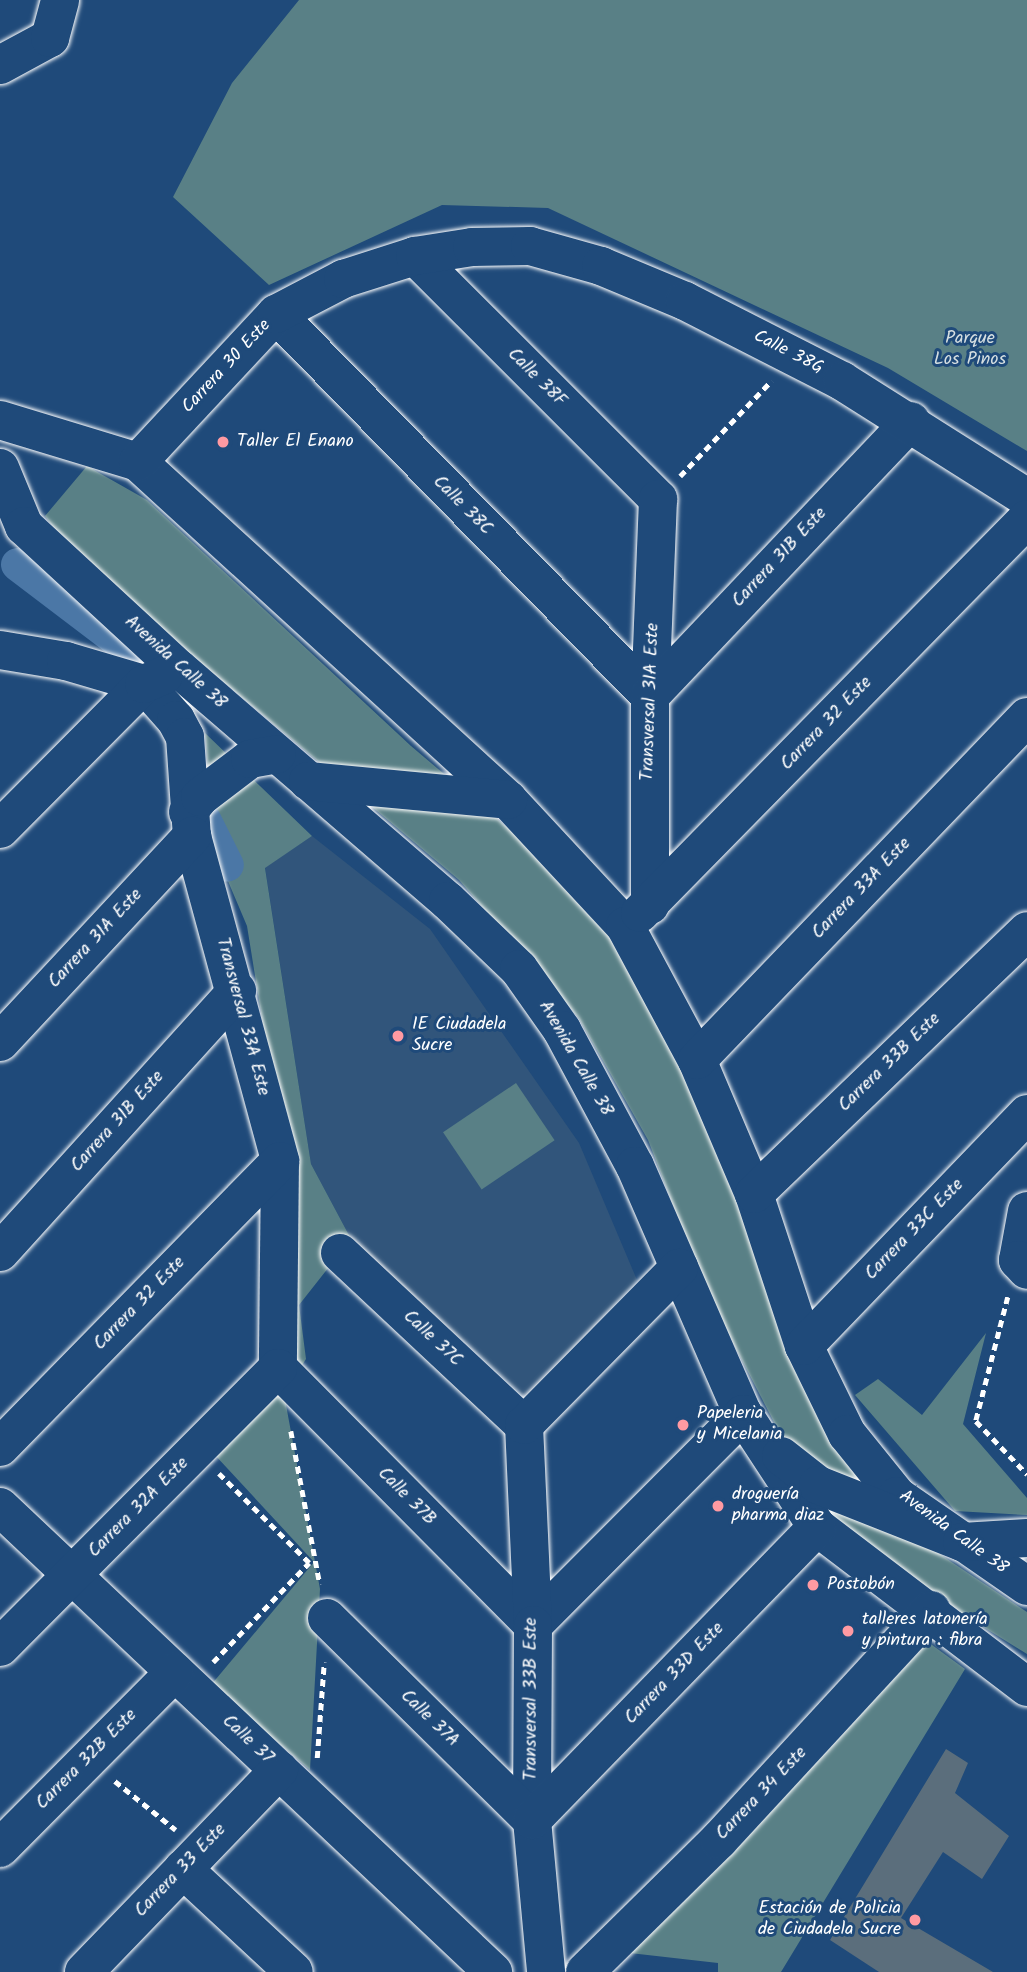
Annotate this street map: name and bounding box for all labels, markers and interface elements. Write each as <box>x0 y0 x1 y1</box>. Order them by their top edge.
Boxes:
street label: Carrera 30 Este <box>178 316 276 418</box>
street label: Calle 38G <box>749 326 827 380</box>
park label: Parque Los Pinos <box>934 329 1006 372</box>
street label: Calle 38F <box>502 344 570 412</box>
place label: Taller El Enano <box>237 431 354 453</box>
marker: Taller El Enano <box>215 434 231 450</box>
street label: Calle 38C <box>428 472 496 540</box>
street label: Carrera 31B Este <box>728 504 832 612</box>
street label: Avenida Calle 38 <box>120 612 230 714</box>
street label: Transversal 31A Este <box>637 623 665 781</box>
street label: Carrera 32 Este <box>777 673 877 775</box>
street label: Carrera 33A Este <box>808 834 916 944</box>
street label: Carrera 31A Este <box>44 885 148 993</box>
street label: Transversal 33A Este <box>211 936 273 1098</box>
street label: Avenida Calle 38 <box>533 997 617 1121</box>
street label: Carrera 33B Este <box>835 1009 945 1117</box>
place label: IE Ciudadela Sucre <box>412 1015 506 1058</box>
marker: IE Ciudadela Sucre <box>390 1028 406 1044</box>
street label: Carrera 31B Este <box>67 1067 169 1177</box>
street label: Carrera 33C Este <box>861 1175 969 1285</box>
street label: Carrera 32 Este <box>90 1253 190 1355</box>
street label: Calle 37C <box>398 1306 466 1372</box>
place label: Papeleria y Micelania <box>697 1404 782 1446</box>
marker: Papeleria y Micelania <box>675 1417 691 1433</box>
street label: Carrera 32A Este <box>84 1453 194 1563</box>
street label: Calle 37B <box>372 1463 440 1531</box>
place label: droguería pharma diaz <box>732 1485 824 1528</box>
street label: Avenida Calle 38 <box>894 1486 1012 1580</box>
marker: droguería pharma diaz <box>710 1498 726 1514</box>
place label: Postobón <box>827 1574 895 1596</box>
marker: Postobón <box>805 1577 821 1593</box>
place label: talleres latonería y pintura : fibra <box>862 1610 988 1652</box>
street label: Transversal 33B Este <box>521 1617 543 1781</box>
street label: Carrera 33D Este <box>621 1618 729 1730</box>
marker: talleres latonería y pintura : fibra <box>840 1623 856 1639</box>
street label: Calle 37A <box>395 1686 463 1752</box>
street label: Carrera 32B Este <box>32 1705 142 1815</box>
street label: Calle 37 <box>217 1711 277 1769</box>
street label: Carrera 34 Este <box>712 1743 812 1845</box>
street label: Carrera 33 Este <box>131 1820 231 1922</box>
place label: Estación de Policia de Ciudadela Sucre <box>758 1899 901 1941</box>
marker: Estación de Policia de Ciudadela Sucre <box>907 1912 923 1928</box>

